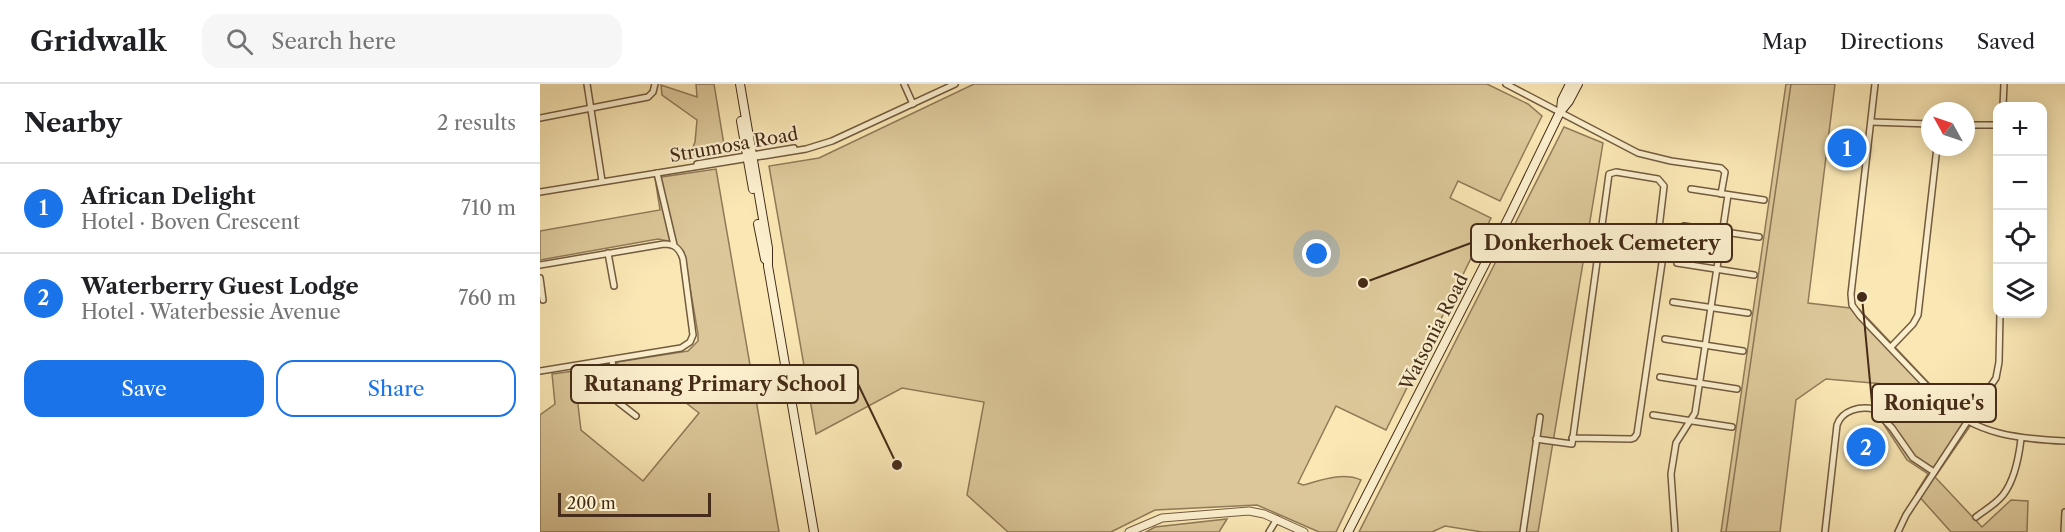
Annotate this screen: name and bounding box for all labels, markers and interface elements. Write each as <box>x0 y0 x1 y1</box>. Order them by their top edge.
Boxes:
search box <box>202 14 622 68</box>
text: Gridwalk <box>30 24 166 58</box>
icon: search <box>223 25 256 58</box>
text: Search here <box>271 28 396 55</box>
text: Map <box>1762 29 1807 54</box>
text: Directions <box>1840 29 1944 54</box>
text: Saved <box>1977 29 2035 54</box>
north arrow <box>1921 102 1975 156</box>
map controls <box>1993 102 2047 318</box>
button: + <box>1993 102 2047 156</box>
text: Nearby <box>24 107 122 139</box>
text: 2 results <box>437 111 516 135</box>
street label: Strumosa Road <box>668 123 800 167</box>
pin: 1 <box>1828 126 1866 170</box>
button: − <box>1993 156 2047 210</box>
text: African Delight <box>81 183 256 210</box>
text: 1 <box>39 196 48 220</box>
text: 710 m <box>461 196 516 220</box>
text: Hotel · Boven Crescent <box>81 210 300 234</box>
button: locate <box>1993 210 2047 264</box>
callout: Donkerhoek Cemetery <box>1471 224 1732 262</box>
text: Donkerhoek Cemetery <box>1484 231 1721 255</box>
your location <box>1302 239 1331 268</box>
button: layers <box>1993 264 2047 318</box>
street label: Watsonia Road <box>1395 270 1473 395</box>
text: Waterberry Guest Lodge <box>81 273 359 300</box>
text: 2 <box>38 286 49 310</box>
text: 760 m <box>458 286 516 310</box>
text: Hotel · Waterbessie Avenue <box>81 300 341 324</box>
button: Save <box>24 360 264 417</box>
button: Share <box>276 360 516 417</box>
callout: Rutanang Primary School <box>571 365 858 403</box>
text: Rutanang Primary School <box>584 372 846 396</box>
callout: Ronique's <box>1872 384 1996 422</box>
text: Ronique's <box>1884 391 1984 415</box>
pin: 2 <box>1846 424 1886 470</box>
scale bar <box>558 490 711 518</box>
text: 200 m <box>567 493 616 513</box>

